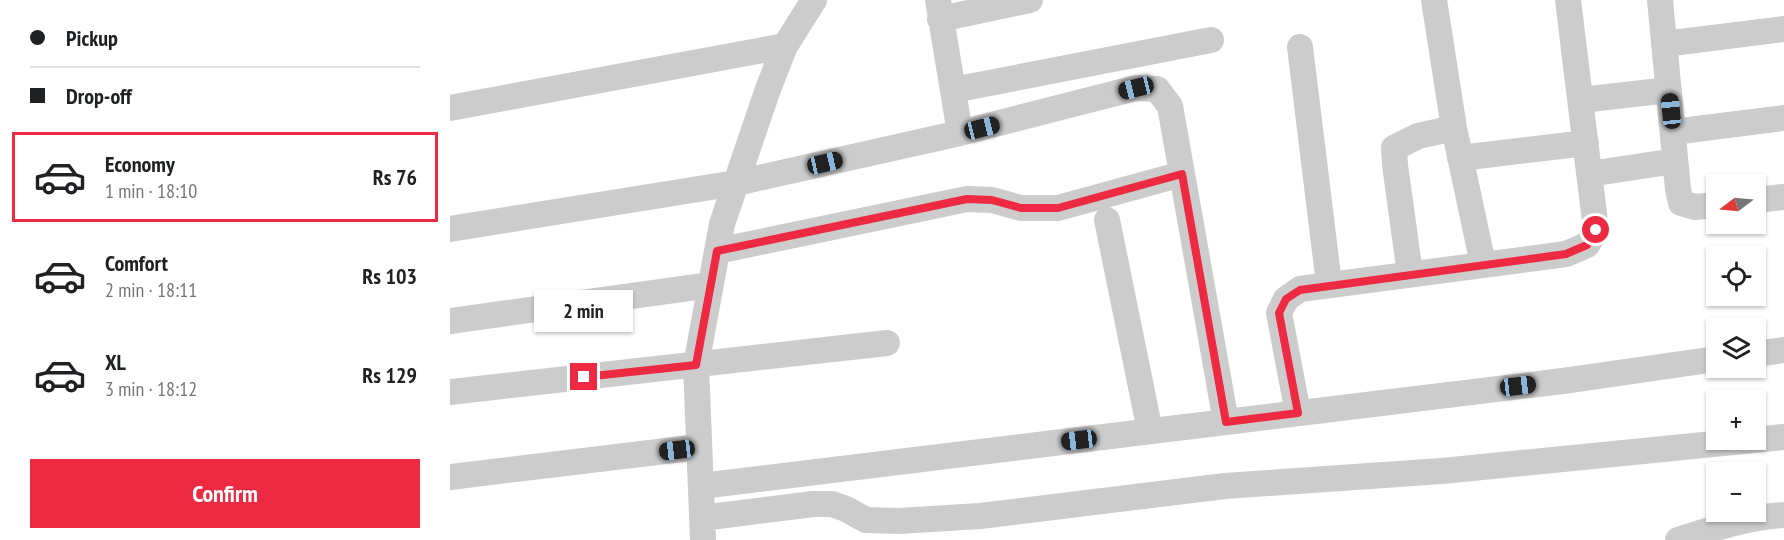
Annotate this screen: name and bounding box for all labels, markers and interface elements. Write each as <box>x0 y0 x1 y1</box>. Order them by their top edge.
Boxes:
text: Pickup <box>66 24 118 52</box>
car <box>1116 75 1156 101</box>
text: Drop-off <box>66 82 132 110</box>
car <box>1660 92 1682 130</box>
car <box>962 115 1002 141</box>
icon: car <box>33 150 87 204</box>
text: Economy <box>105 150 175 178</box>
car <box>805 150 845 176</box>
text: Rs 76 <box>373 163 417 191</box>
north arrow <box>1706 174 1766 234</box>
map controls <box>1706 174 1766 522</box>
text: 1 min · 18:10 <box>105 178 197 204</box>
route start <box>1582 216 1609 243</box>
button: locate <box>1706 246 1766 306</box>
icon: car <box>33 249 87 303</box>
text: Comfort <box>105 249 168 277</box>
text: Rs 103 <box>362 262 417 290</box>
text: 2 min · 18:11 <box>105 277 197 303</box>
callout: 2 min <box>534 290 634 332</box>
text: 2 min <box>563 298 604 324</box>
button: layers <box>1706 318 1766 378</box>
icon: car <box>33 348 87 402</box>
text: XL <box>105 348 126 376</box>
text: Rs 129 <box>362 361 417 389</box>
route end <box>570 363 597 390</box>
car <box>1499 375 1537 397</box>
text: 3 min · 18:12 <box>105 376 197 402</box>
button: + <box>1706 390 1766 450</box>
car <box>1060 429 1098 451</box>
car <box>658 439 696 461</box>
button: Confirm <box>30 459 420 528</box>
button: − <box>1706 462 1766 522</box>

